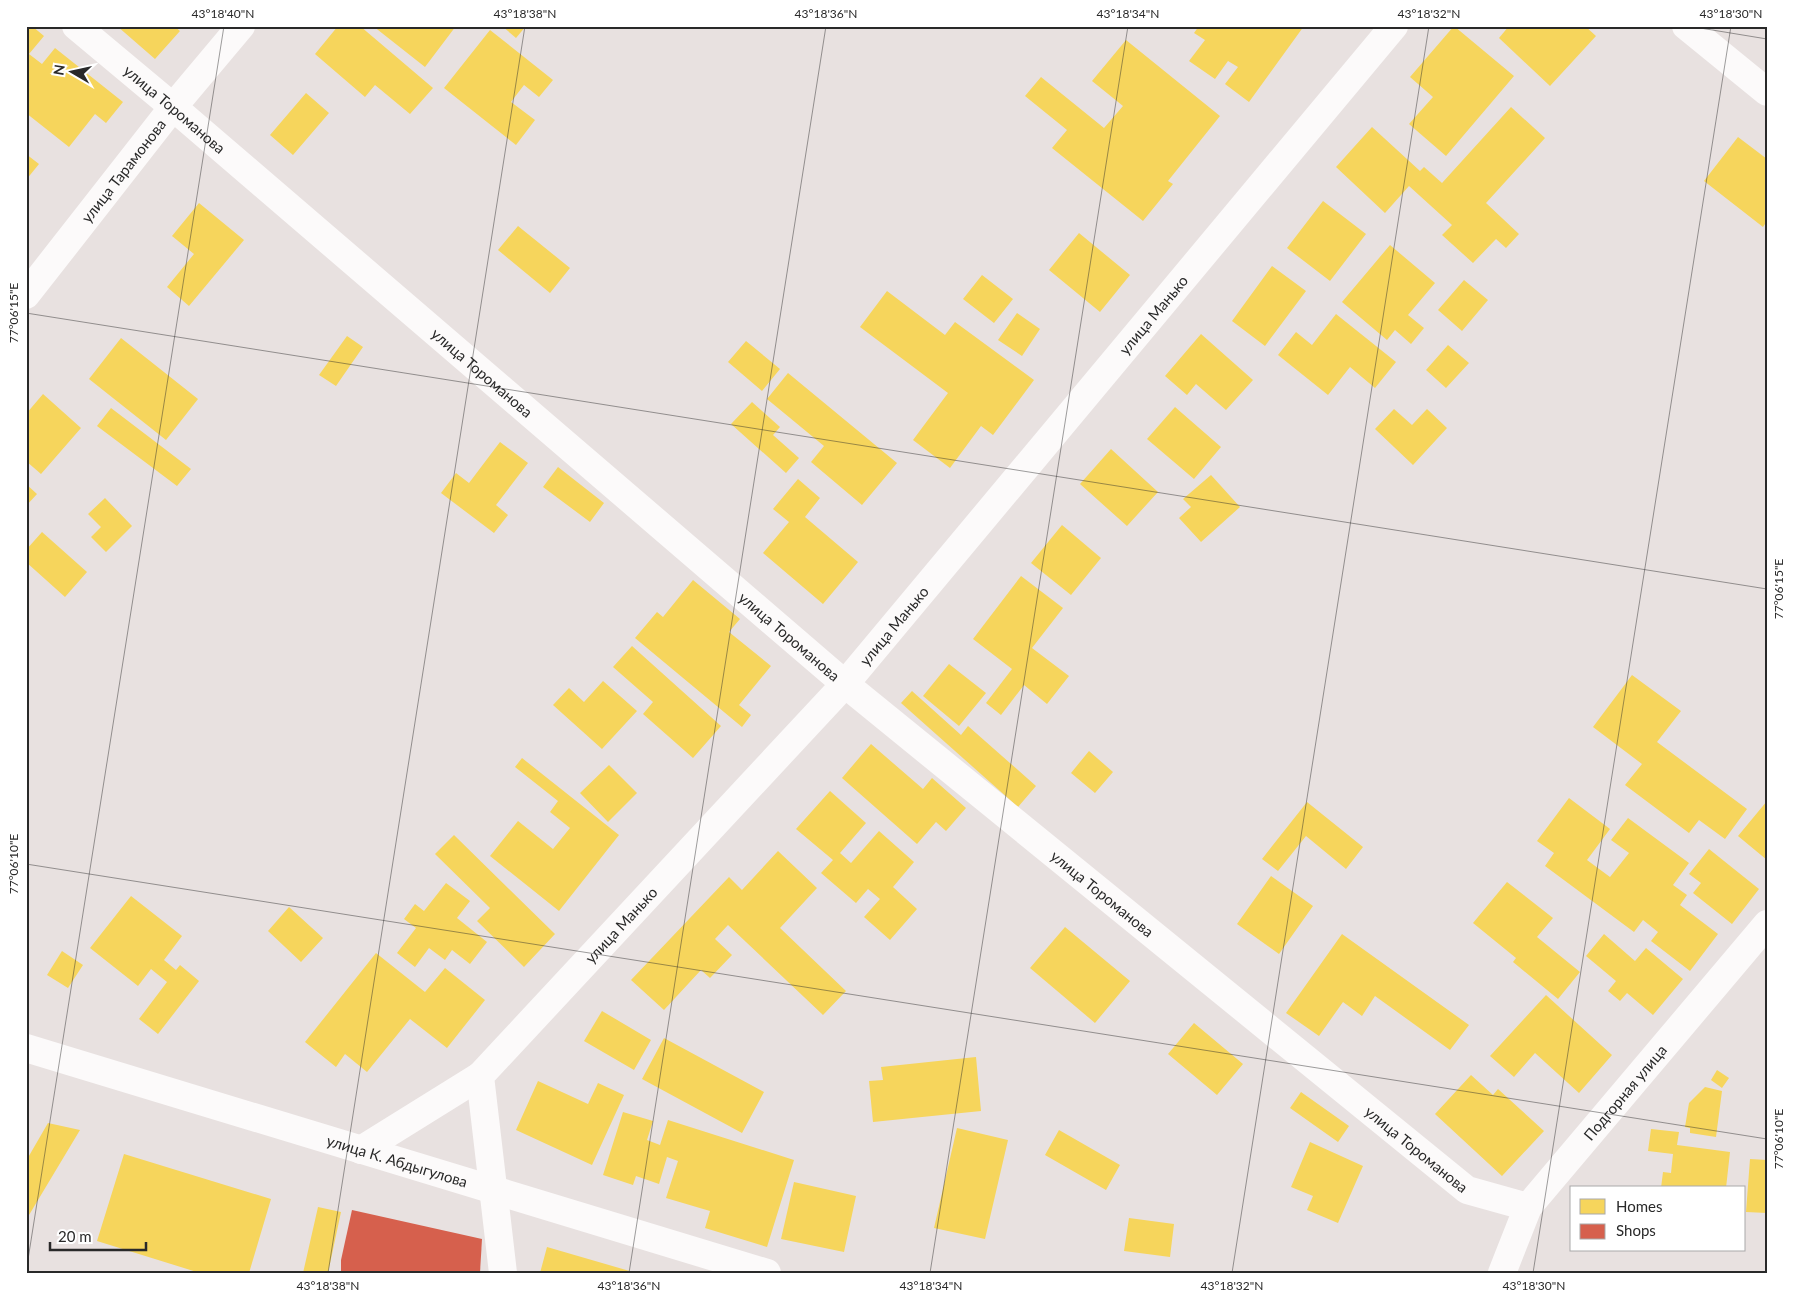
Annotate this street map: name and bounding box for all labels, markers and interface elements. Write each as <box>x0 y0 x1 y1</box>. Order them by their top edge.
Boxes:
text: 43°18'40"N <box>192 6 254 21</box>
text: 43°18'38"N <box>494 6 556 21</box>
text: 43°18'36"N <box>795 6 857 21</box>
text: 43°18'34"N <box>1097 6 1159 21</box>
text: 43°18'32"N <box>1398 6 1460 21</box>
text: 43°18'30"N <box>1700 6 1762 21</box>
north arrow <box>48 48 98 98</box>
street label: улица Тороманова <box>120 61 229 157</box>
text: N <box>49 63 68 77</box>
street label: улица Тарамонова <box>77 115 169 226</box>
street label: улица Манько <box>1115 271 1191 358</box>
text: 77°06'15"E <box>6 283 21 343</box>
street label: улица Тороманова <box>428 324 536 421</box>
text: 77°06'15"E <box>1771 559 1786 619</box>
street label: улица Манько <box>856 582 932 669</box>
street label: улица Тороманова <box>735 588 844 685</box>
text: 77°06'10"E <box>6 834 21 894</box>
street label: улица Тороманова <box>1047 846 1158 941</box>
street label: улица Манько <box>581 883 661 967</box>
street label: Подгорная улица <box>1579 1041 1670 1144</box>
street label: улица Тороманова <box>1362 1102 1472 1196</box>
text: 77°06'10"E <box>1771 1109 1786 1169</box>
street label: улица К. Абдыгулова <box>325 1131 470 1191</box>
legend <box>1570 1186 1746 1252</box>
text: Homes <box>1616 1197 1662 1215</box>
scale bar <box>50 1219 146 1251</box>
text: Shops <box>1616 1221 1656 1239</box>
text: 20 m <box>58 1227 92 1245</box>
text: 43°18'38"N <box>297 1278 359 1293</box>
text: 43°18'36"N <box>598 1278 660 1293</box>
text: 43°18'34"N <box>900 1278 962 1293</box>
text: 43°18'32"N <box>1201 1278 1263 1293</box>
text: 43°18'30"N <box>1503 1278 1565 1293</box>

